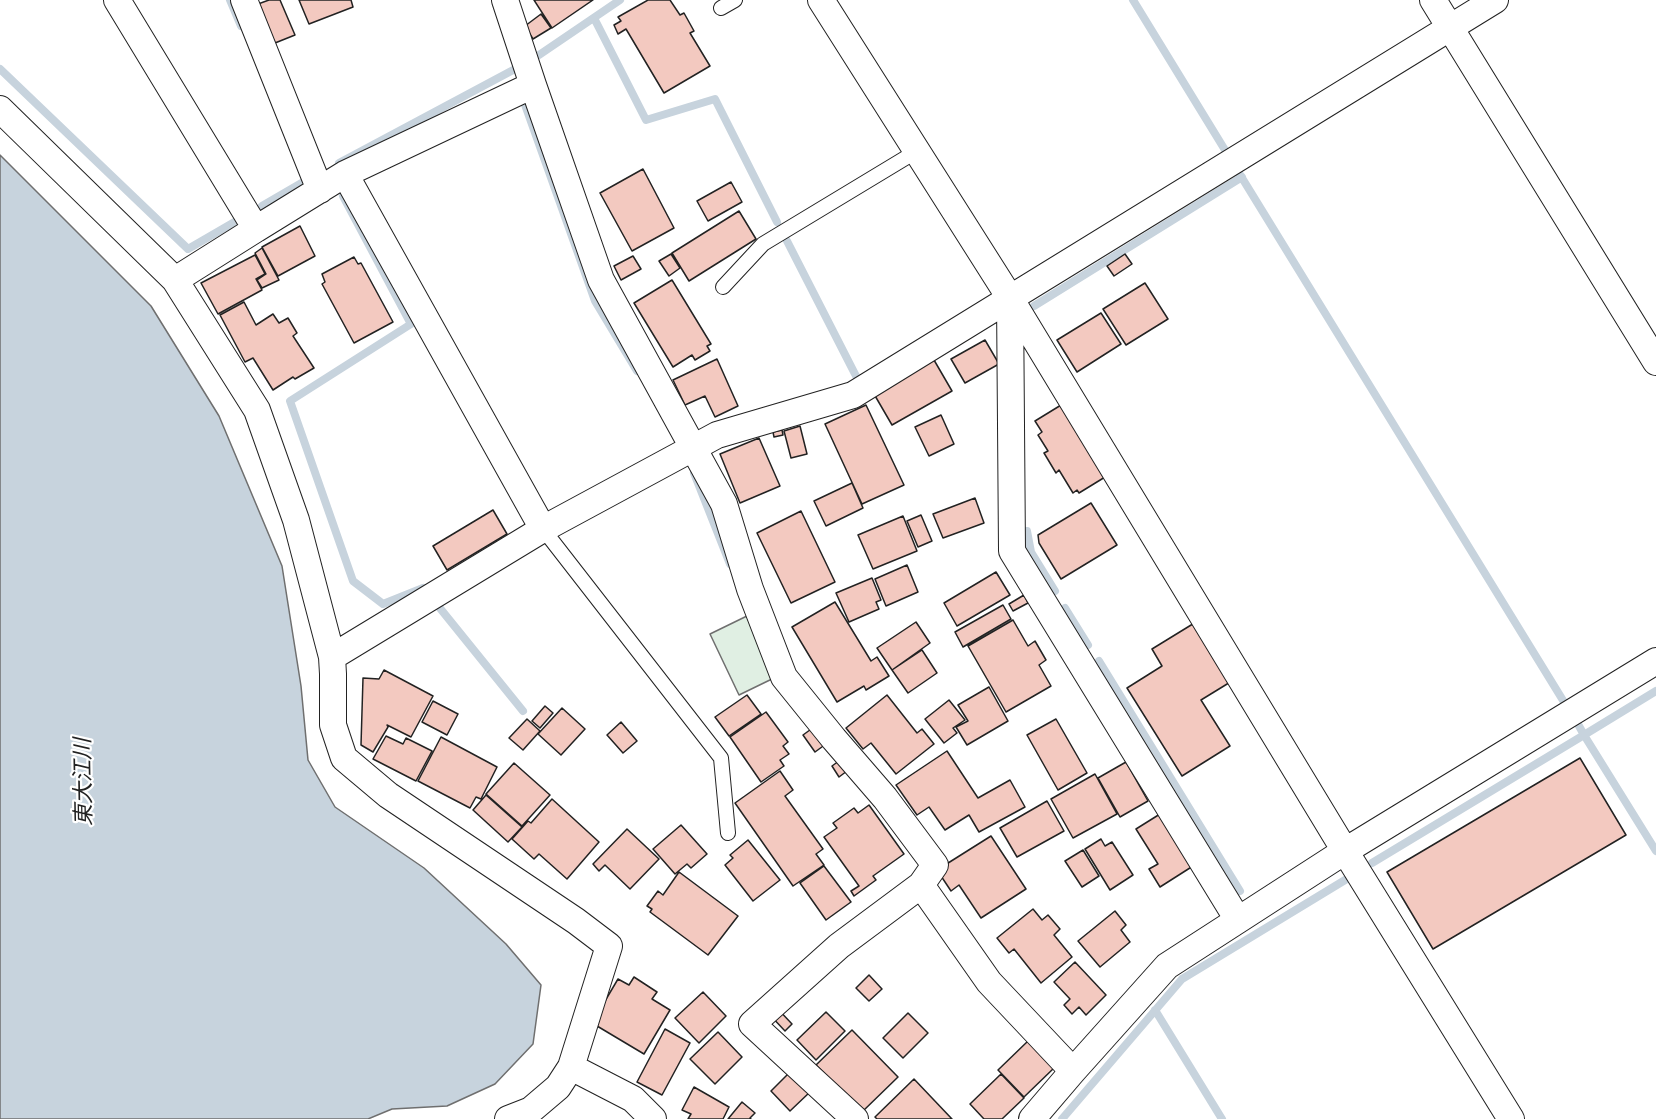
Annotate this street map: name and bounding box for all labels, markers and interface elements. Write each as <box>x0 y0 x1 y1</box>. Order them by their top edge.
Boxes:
water label: 東大江川 <box>72 738 100 826</box>

